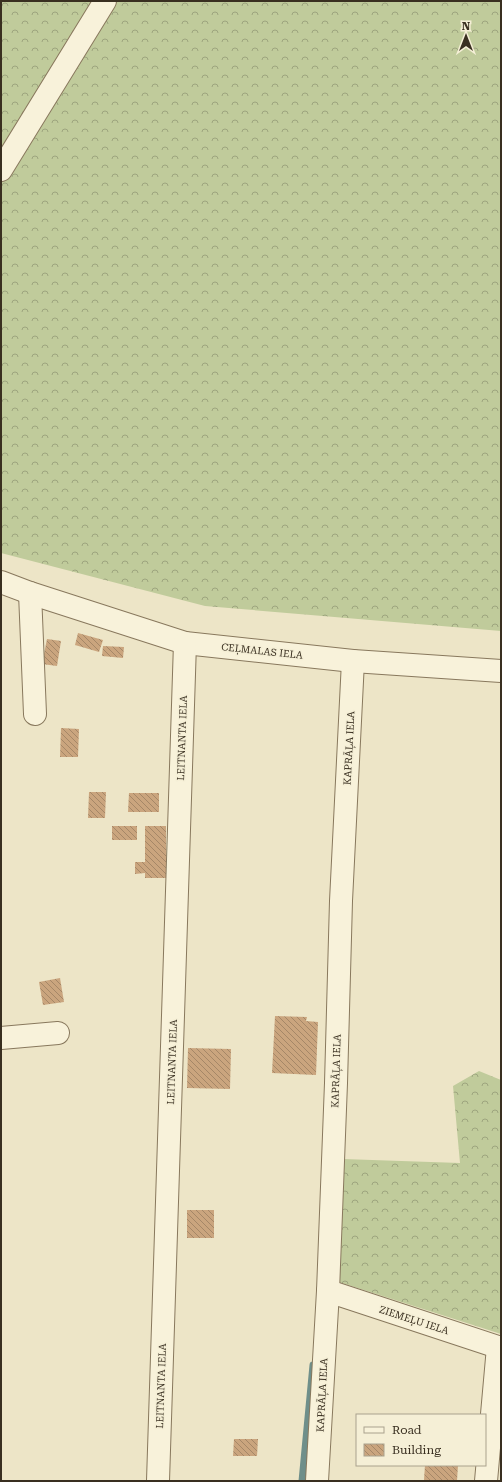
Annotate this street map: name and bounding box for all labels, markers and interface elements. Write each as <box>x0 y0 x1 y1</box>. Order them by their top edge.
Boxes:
north arrow <box>446 16 486 56</box>
text: N <box>462 20 471 33</box>
street label: CEĻMALAS IELA <box>221 641 303 663</box>
street label: LEITNANTA IELA <box>175 695 189 781</box>
street label: KAPRĀĻA IELA <box>342 711 358 785</box>
street label: LEITNANTA IELA <box>165 1019 179 1105</box>
street label: KAPRĀĻA IELA <box>329 1034 345 1108</box>
street label: ZIEMEĻU IELA <box>377 1304 450 1338</box>
street label: LEITNANTA IELA <box>154 1343 168 1429</box>
street label: KAPRĀĻA IELA <box>315 1358 331 1432</box>
legend <box>356 1414 486 1466</box>
text: Road <box>392 1423 422 1437</box>
text: Building <box>392 1443 441 1457</box>

